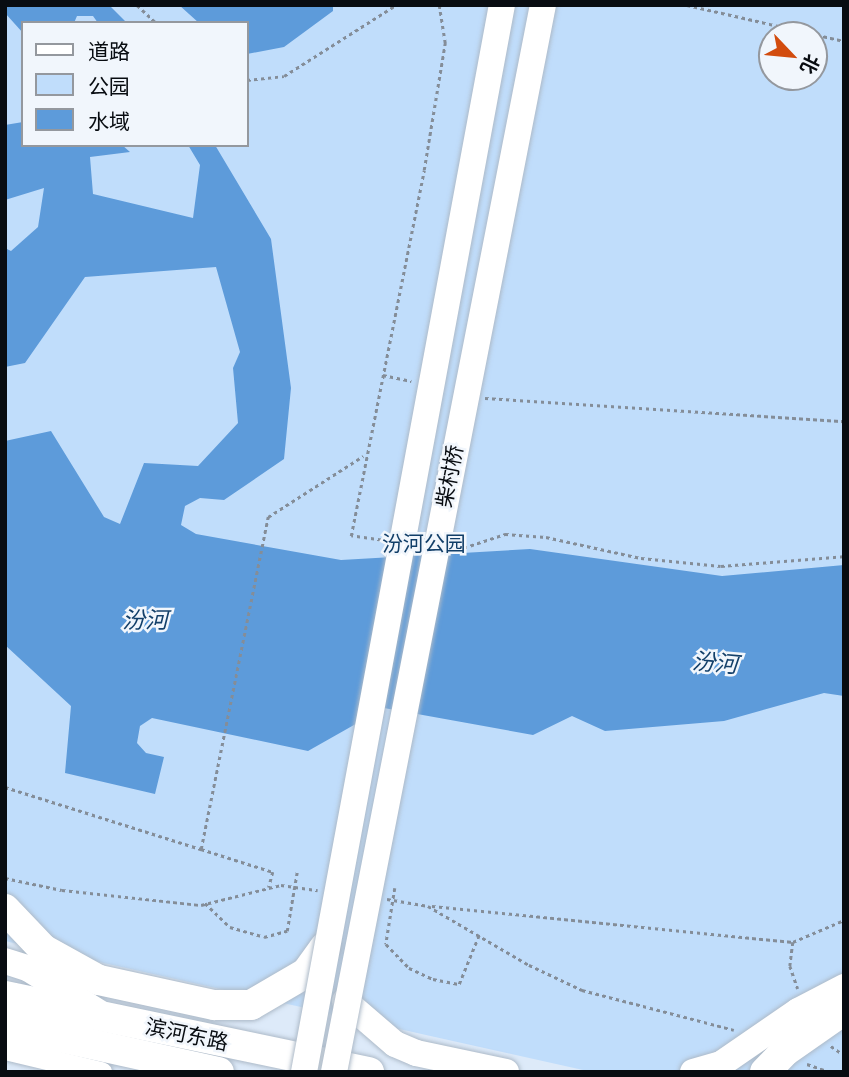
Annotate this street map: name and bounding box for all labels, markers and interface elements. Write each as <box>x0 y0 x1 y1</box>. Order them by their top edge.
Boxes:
legend <box>21 21 248 147</box>
north arrow <box>758 21 828 91</box>
text: 道路 <box>88 39 130 63</box>
text: 北 <box>796 51 824 78</box>
text: 公园 <box>88 74 130 98</box>
text: 水域 <box>88 109 130 133</box>
street label: 柴村桥 <box>431 443 467 509</box>
park label: 汾河公园 <box>382 530 466 556</box>
water label: 汾河 <box>122 606 168 634</box>
water label: 汾河 <box>691 647 739 679</box>
street label: 滨河东路 <box>143 1013 231 1055</box>

